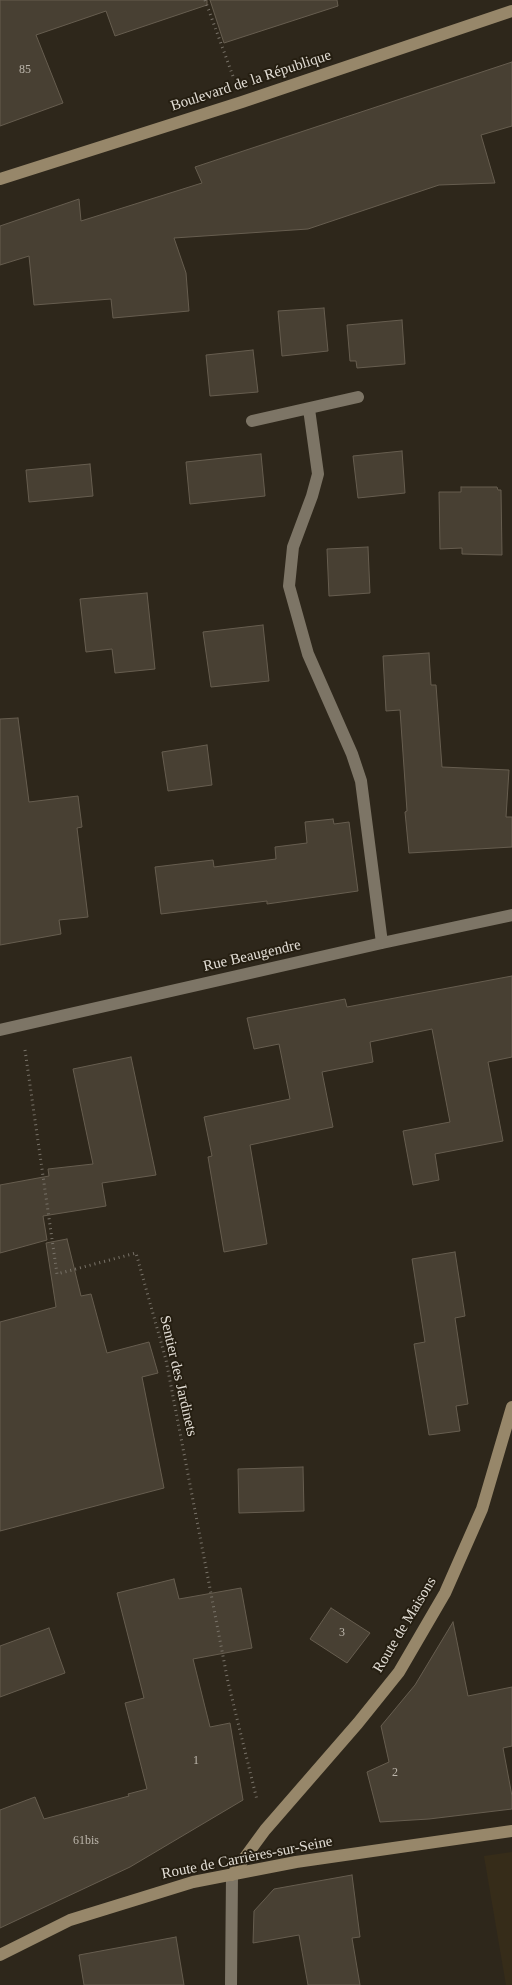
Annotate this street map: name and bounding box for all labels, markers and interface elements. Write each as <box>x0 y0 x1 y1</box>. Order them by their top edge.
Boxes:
street label: Boulevard de la République <box>168 47 334 115</box>
house number: 85 <box>19 63 31 77</box>
street label: Rue Beaugendre <box>201 936 303 976</box>
street label: Sentier des Jardinets <box>155 1314 201 1438</box>
street label: Route de Maisons <box>369 1574 441 1676</box>
house number: 3 <box>339 1626 345 1640</box>
house number: 1 <box>193 1754 199 1768</box>
house number: 2 <box>392 1766 398 1780</box>
street label: Route de Carrières-sur-Seine <box>160 1833 334 1883</box>
house number: 61bis <box>73 1834 99 1848</box>

